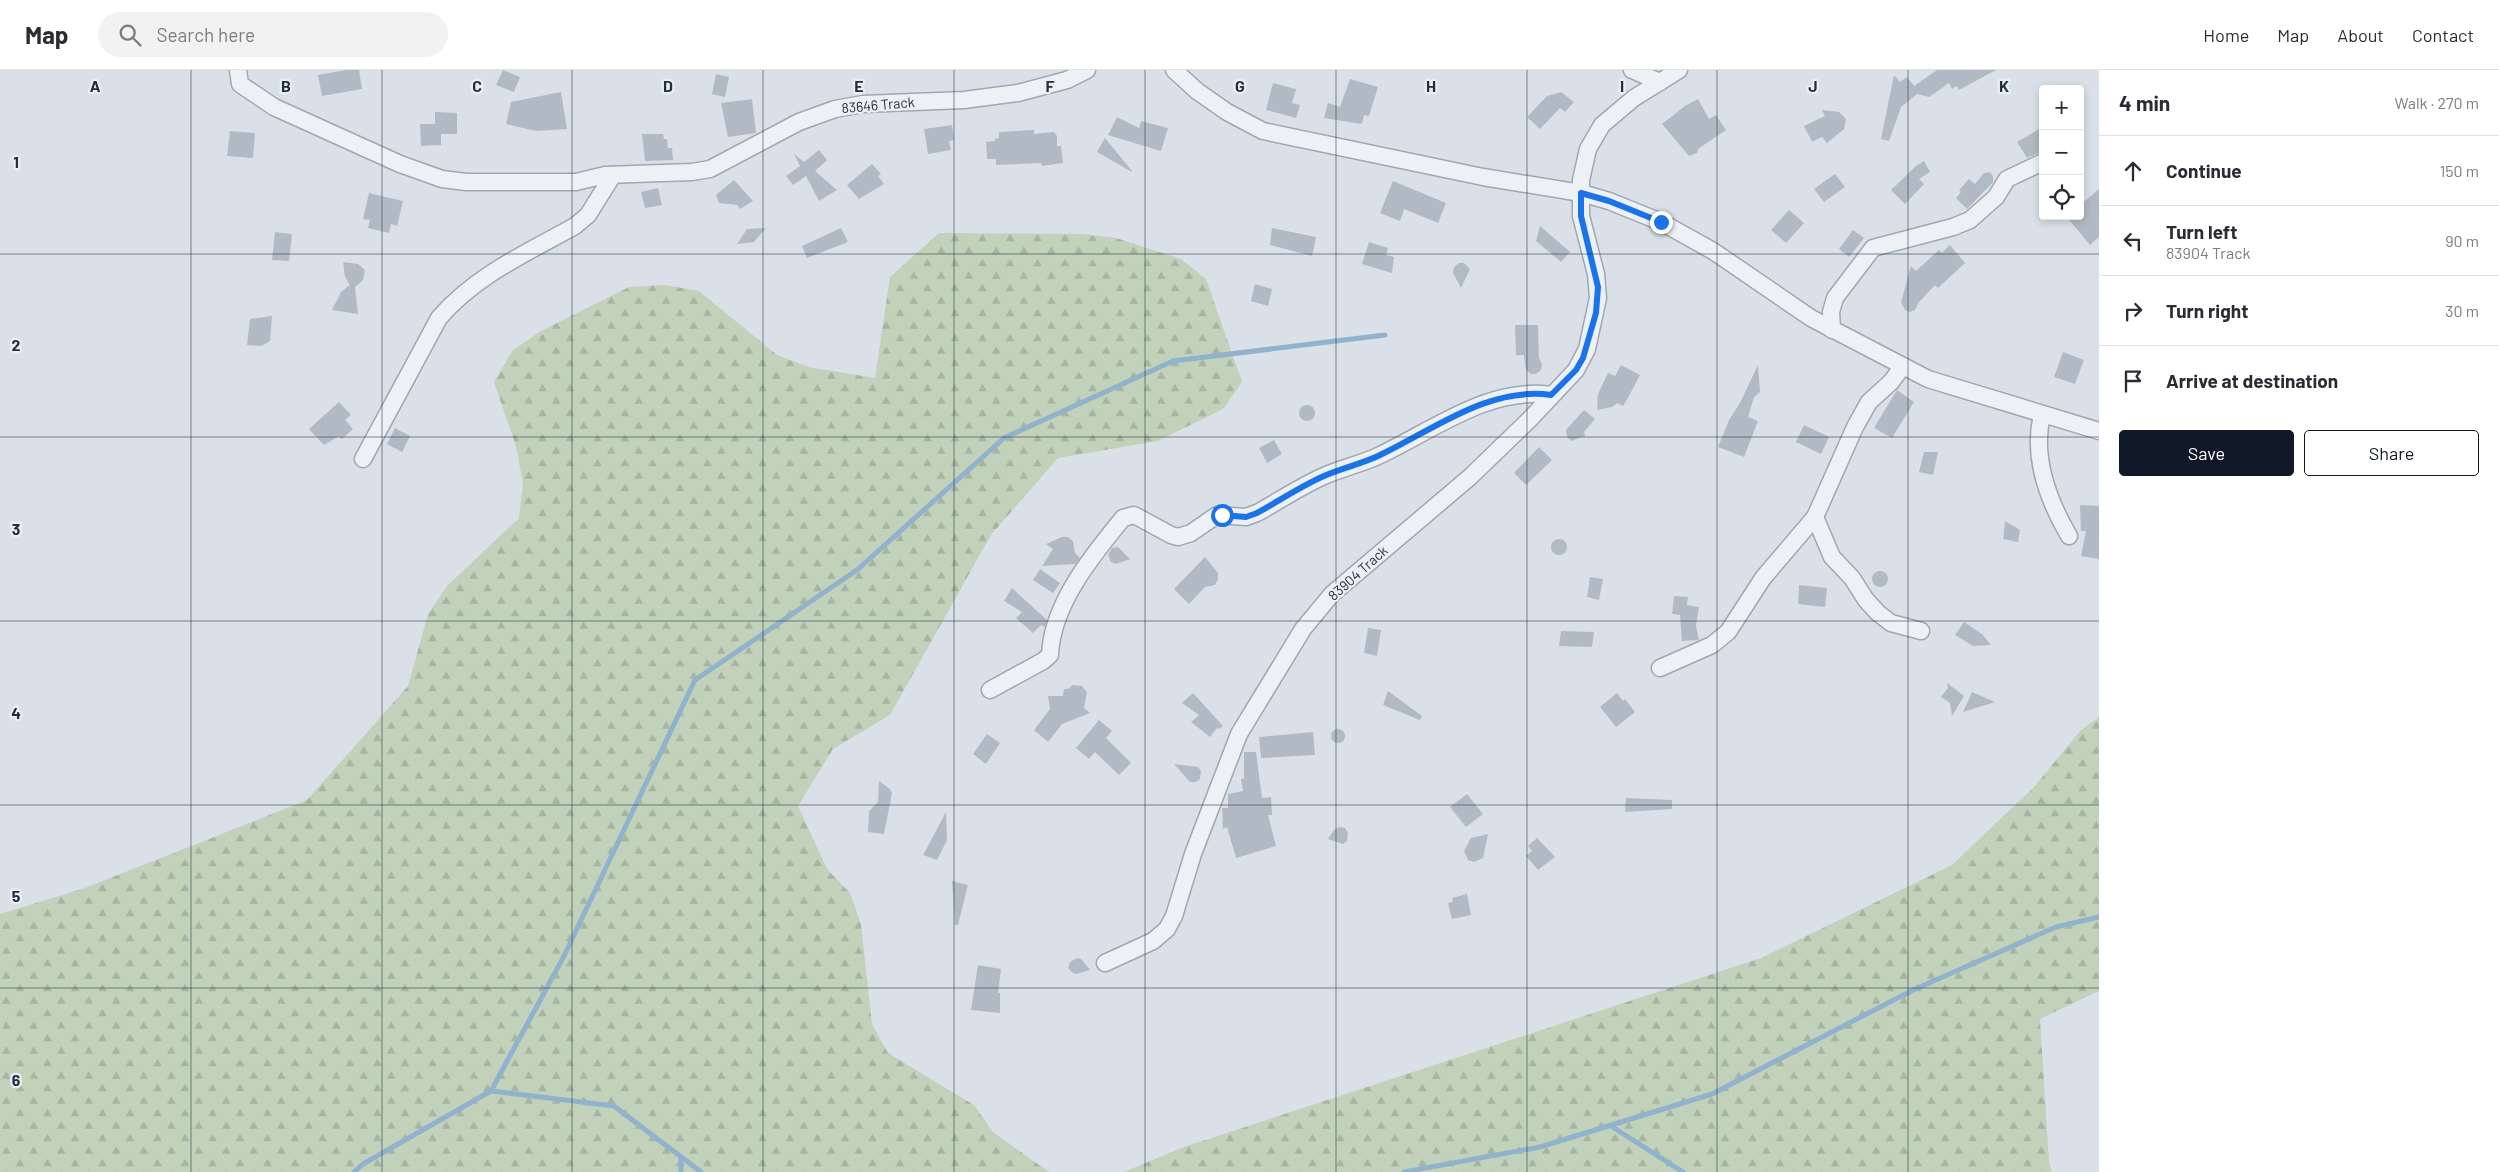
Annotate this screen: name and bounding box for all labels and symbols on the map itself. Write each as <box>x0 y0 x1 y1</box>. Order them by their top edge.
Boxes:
text: A <box>90 76 101 95</box>
text: B <box>281 76 291 95</box>
text: C <box>472 76 482 95</box>
text: D <box>663 76 673 95</box>
text: E <box>854 76 864 95</box>
text: F <box>1046 76 1055 95</box>
text: G <box>1235 76 1245 95</box>
text: H <box>1426 76 1436 95</box>
text: I <box>1620 76 1624 95</box>
text: J <box>1808 76 1818 95</box>
text: K <box>1999 76 2009 95</box>
street label: 83646 Track <box>841 93 915 116</box>
text: 1 <box>13 152 19 171</box>
route end <box>1650 211 1673 234</box>
text: 2 <box>12 335 21 354</box>
route start <box>1211 504 1234 527</box>
text: 3 <box>12 519 20 538</box>
street label: 83904 Track <box>1324 542 1391 604</box>
text: 4 <box>11 703 21 722</box>
text: 5 <box>12 886 21 905</box>
text: 6 <box>12 1070 21 1089</box>

